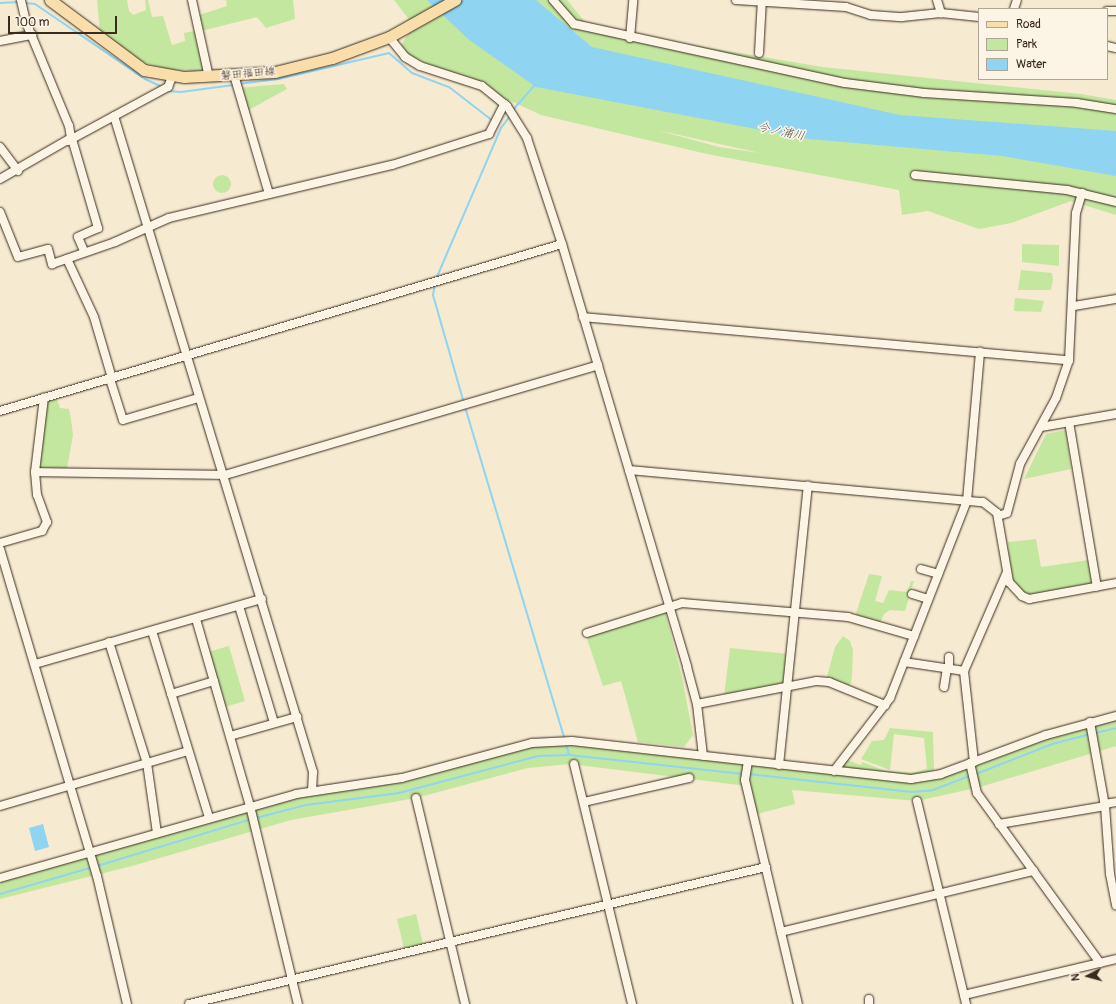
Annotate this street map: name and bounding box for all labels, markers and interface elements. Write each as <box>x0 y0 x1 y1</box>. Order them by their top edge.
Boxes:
scale bar <box>10 8 119 34</box>
legend <box>978 8 1108 80</box>
text: 100 m <box>15 15 49 30</box>
text: Road <box>1016 17 1041 32</box>
text: Park <box>1016 37 1037 52</box>
text: Water <box>1016 57 1047 72</box>
street label: 磐田福田線 <box>220 65 276 83</box>
water label: 今ノ浦川 <box>756 120 806 144</box>
north arrow <box>1068 956 1108 996</box>
text: N <box>1069 973 1082 982</box>

